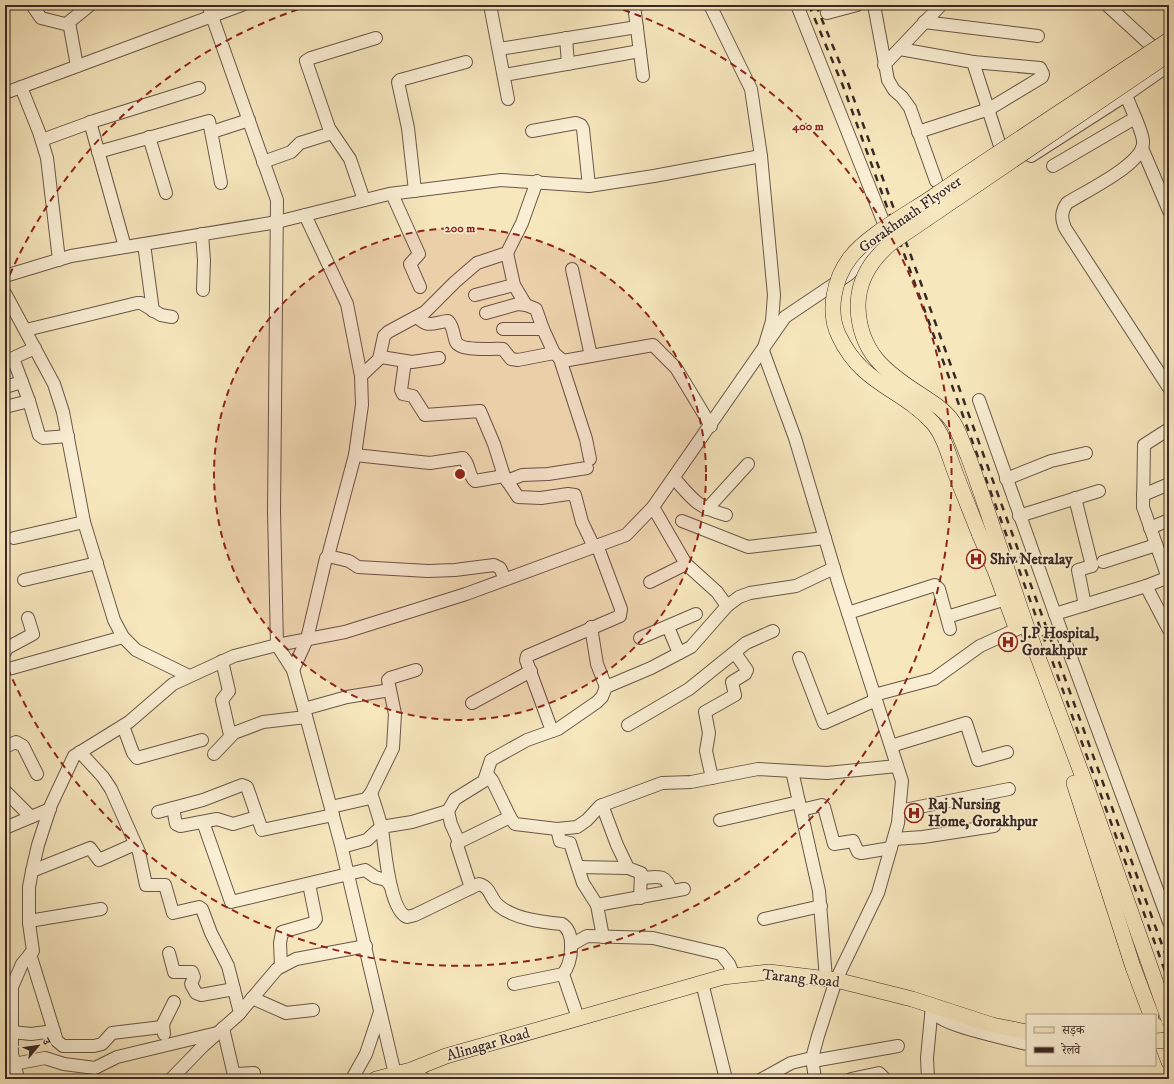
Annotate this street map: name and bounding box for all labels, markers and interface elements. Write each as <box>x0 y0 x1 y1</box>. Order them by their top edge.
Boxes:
text: 400 m <box>791 119 824 134</box>
street label: Gorakhnath Flyover <box>855 172 966 257</box>
text: 200 m <box>445 221 475 236</box>
centre of rings <box>453 467 467 481</box>
hospital icon: Shiv Netralay <box>965 548 987 570</box>
place label: Shiv Netralay <box>990 550 1073 569</box>
place label: J.P Hospital, Gorakhpur <box>1020 624 1099 660</box>
hospital icon: J.P Hospital, Gorakhpur <box>997 631 1019 653</box>
place label: Raj Nursing Home, Gorakhpur <box>928 795 1038 831</box>
hospital icon: Raj Nursing Home, Gorakhpur <box>903 802 925 824</box>
street label: Tarang Road <box>761 965 841 992</box>
legend <box>1026 1014 1156 1066</box>
street label: Alinagar Road <box>444 1023 532 1065</box>
text: सड़क <box>1061 1023 1086 1038</box>
north arrow <box>18 1026 58 1066</box>
text: उ <box>38 1035 54 1049</box>
text: रेलवे <box>1060 1042 1081 1058</box>

